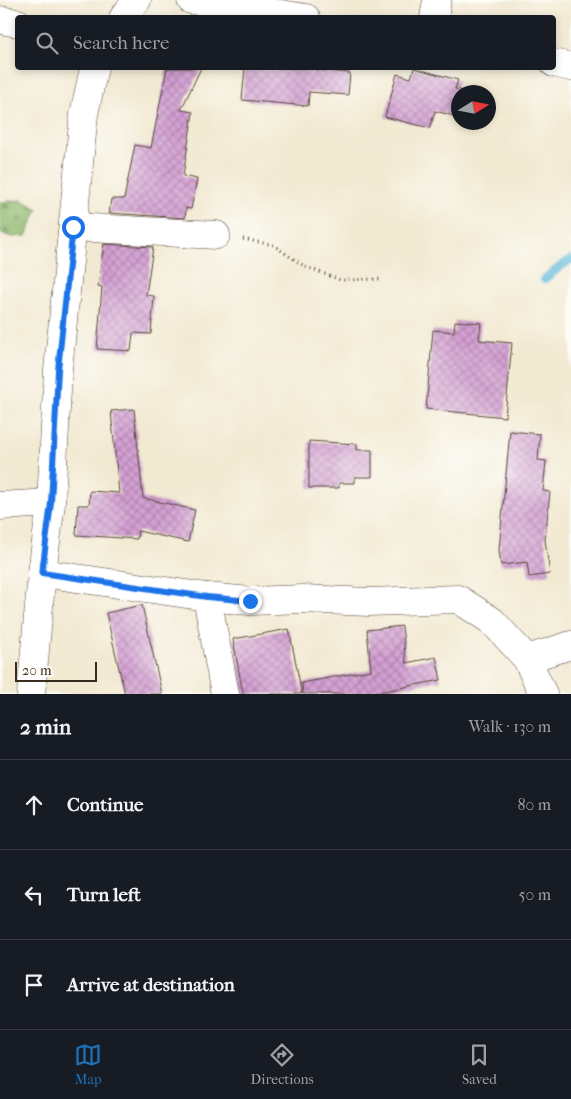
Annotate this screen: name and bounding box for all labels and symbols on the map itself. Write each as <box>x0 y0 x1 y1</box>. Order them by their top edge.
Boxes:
north arrow <box>451 85 496 130</box>
route start <box>62 216 85 239</box>
route end <box>239 590 262 613</box>
scale bar <box>15 659 98 682</box>

